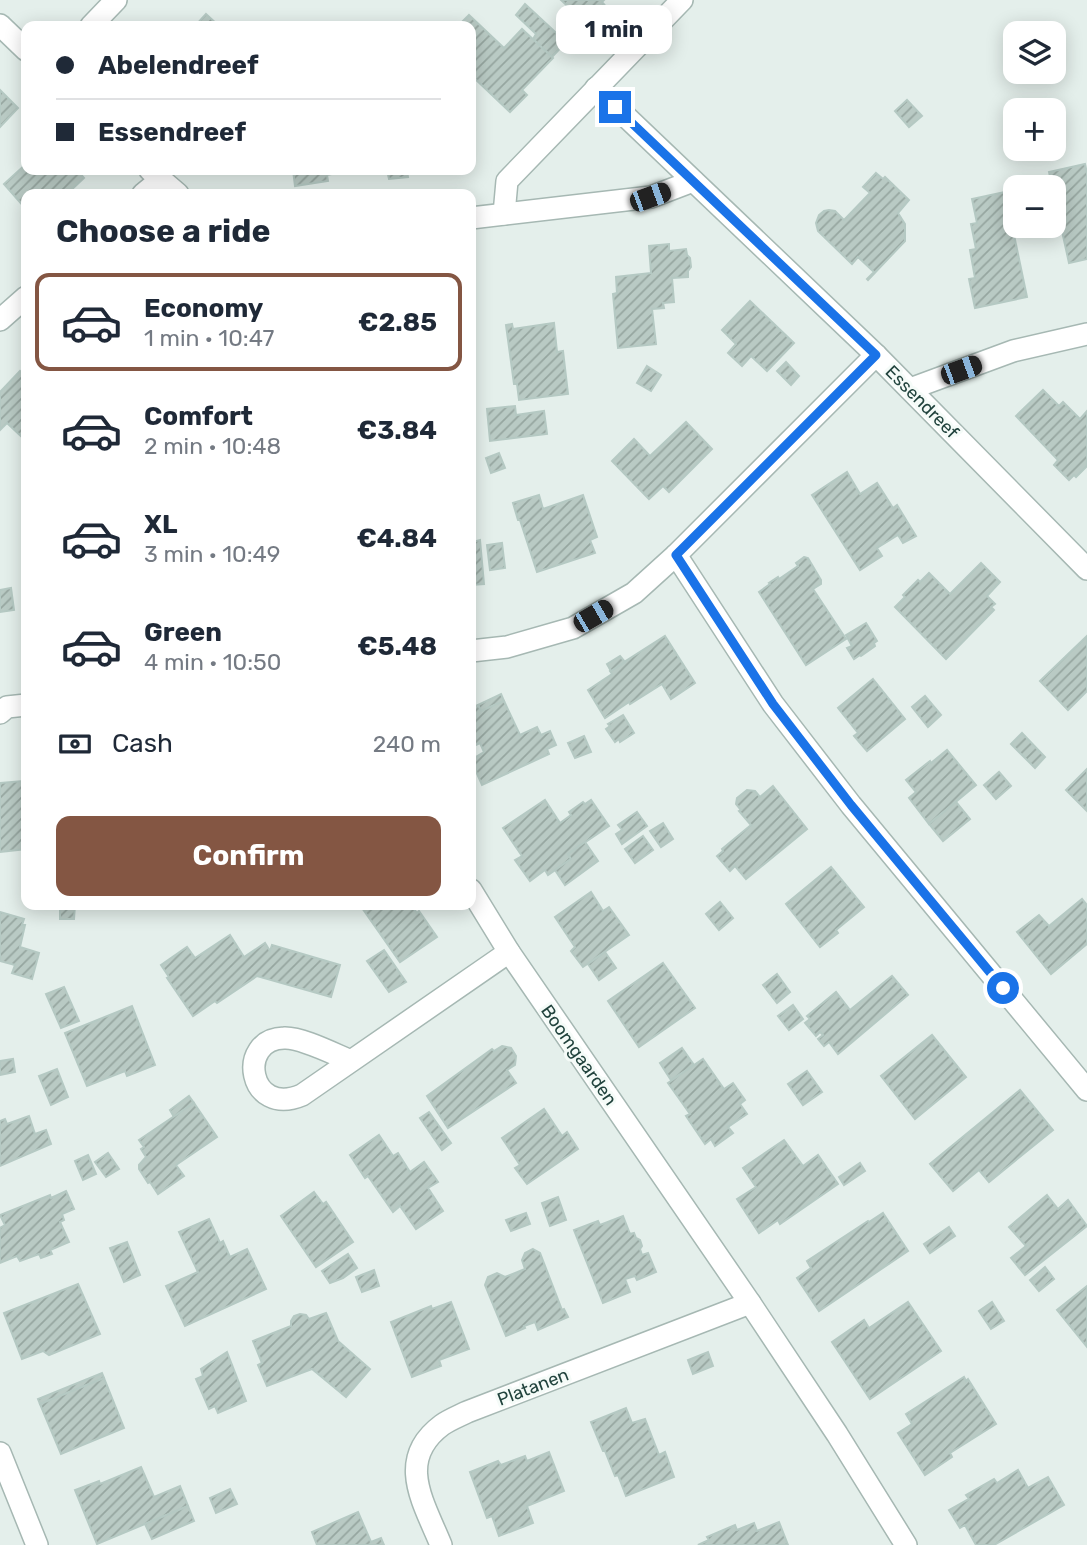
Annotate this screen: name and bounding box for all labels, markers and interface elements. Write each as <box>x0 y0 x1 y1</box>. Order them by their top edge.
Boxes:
callout: 1 min <box>557 6 673 55</box>
text: 1 min <box>585 15 643 43</box>
map controls <box>1003 21 1066 238</box>
button: layers <box>1003 21 1066 84</box>
text: Abelendreef <box>98 50 258 81</box>
route end <box>599 91 631 123</box>
button: + <box>1003 98 1066 161</box>
text: Essendreef <box>98 117 246 148</box>
button: − <box>1003 175 1066 238</box>
car <box>627 180 674 214</box>
text: Choose a ride <box>56 212 270 250</box>
icon: car <box>60 291 123 354</box>
text: Economy <box>144 293 263 324</box>
text: €2.85 <box>358 307 437 338</box>
text: 1 min · 10:47 <box>144 324 274 352</box>
car <box>938 353 985 387</box>
street label: Essendreef <box>881 361 963 443</box>
icon: car <box>60 399 123 462</box>
text: Comfort <box>144 401 253 432</box>
text: €3.84 <box>357 415 437 446</box>
text: 2 min · 10:48 <box>144 432 281 460</box>
icon: car <box>60 507 123 570</box>
text: XL <box>144 509 177 540</box>
text: €4.84 <box>356 523 437 554</box>
text: 3 min · 10:49 <box>144 540 280 568</box>
car <box>570 596 617 636</box>
icon: car <box>60 615 123 678</box>
text: Green <box>144 617 222 648</box>
text: €5.48 <box>357 631 437 662</box>
text: 4 min · 10:50 <box>144 648 281 676</box>
icon: cash <box>56 725 94 763</box>
text: Cash <box>112 728 173 759</box>
text: 240 m <box>373 730 441 758</box>
button: Confirm <box>56 816 441 896</box>
route start <box>987 972 1019 1004</box>
street label: Boomgaarden <box>536 1001 622 1109</box>
street label: Platanen <box>494 1363 572 1411</box>

